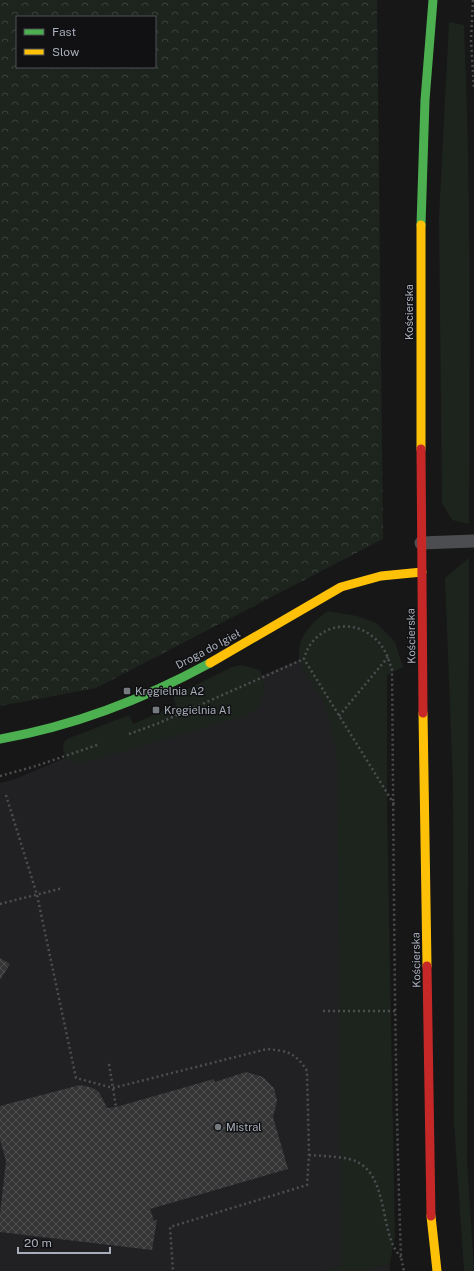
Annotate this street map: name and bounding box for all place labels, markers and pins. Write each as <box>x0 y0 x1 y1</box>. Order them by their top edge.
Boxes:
place label: Kręgielnia A2 <box>135 685 205 697</box>
marker: Kręgielnia A2 <box>122 686 132 696</box>
place label: Kręgielnia A1 <box>164 704 231 716</box>
marker: Kręgielnia A1 <box>151 705 161 715</box>
place label: Mistral <box>226 1121 262 1133</box>
marker: Mistral <box>213 1122 223 1132</box>

